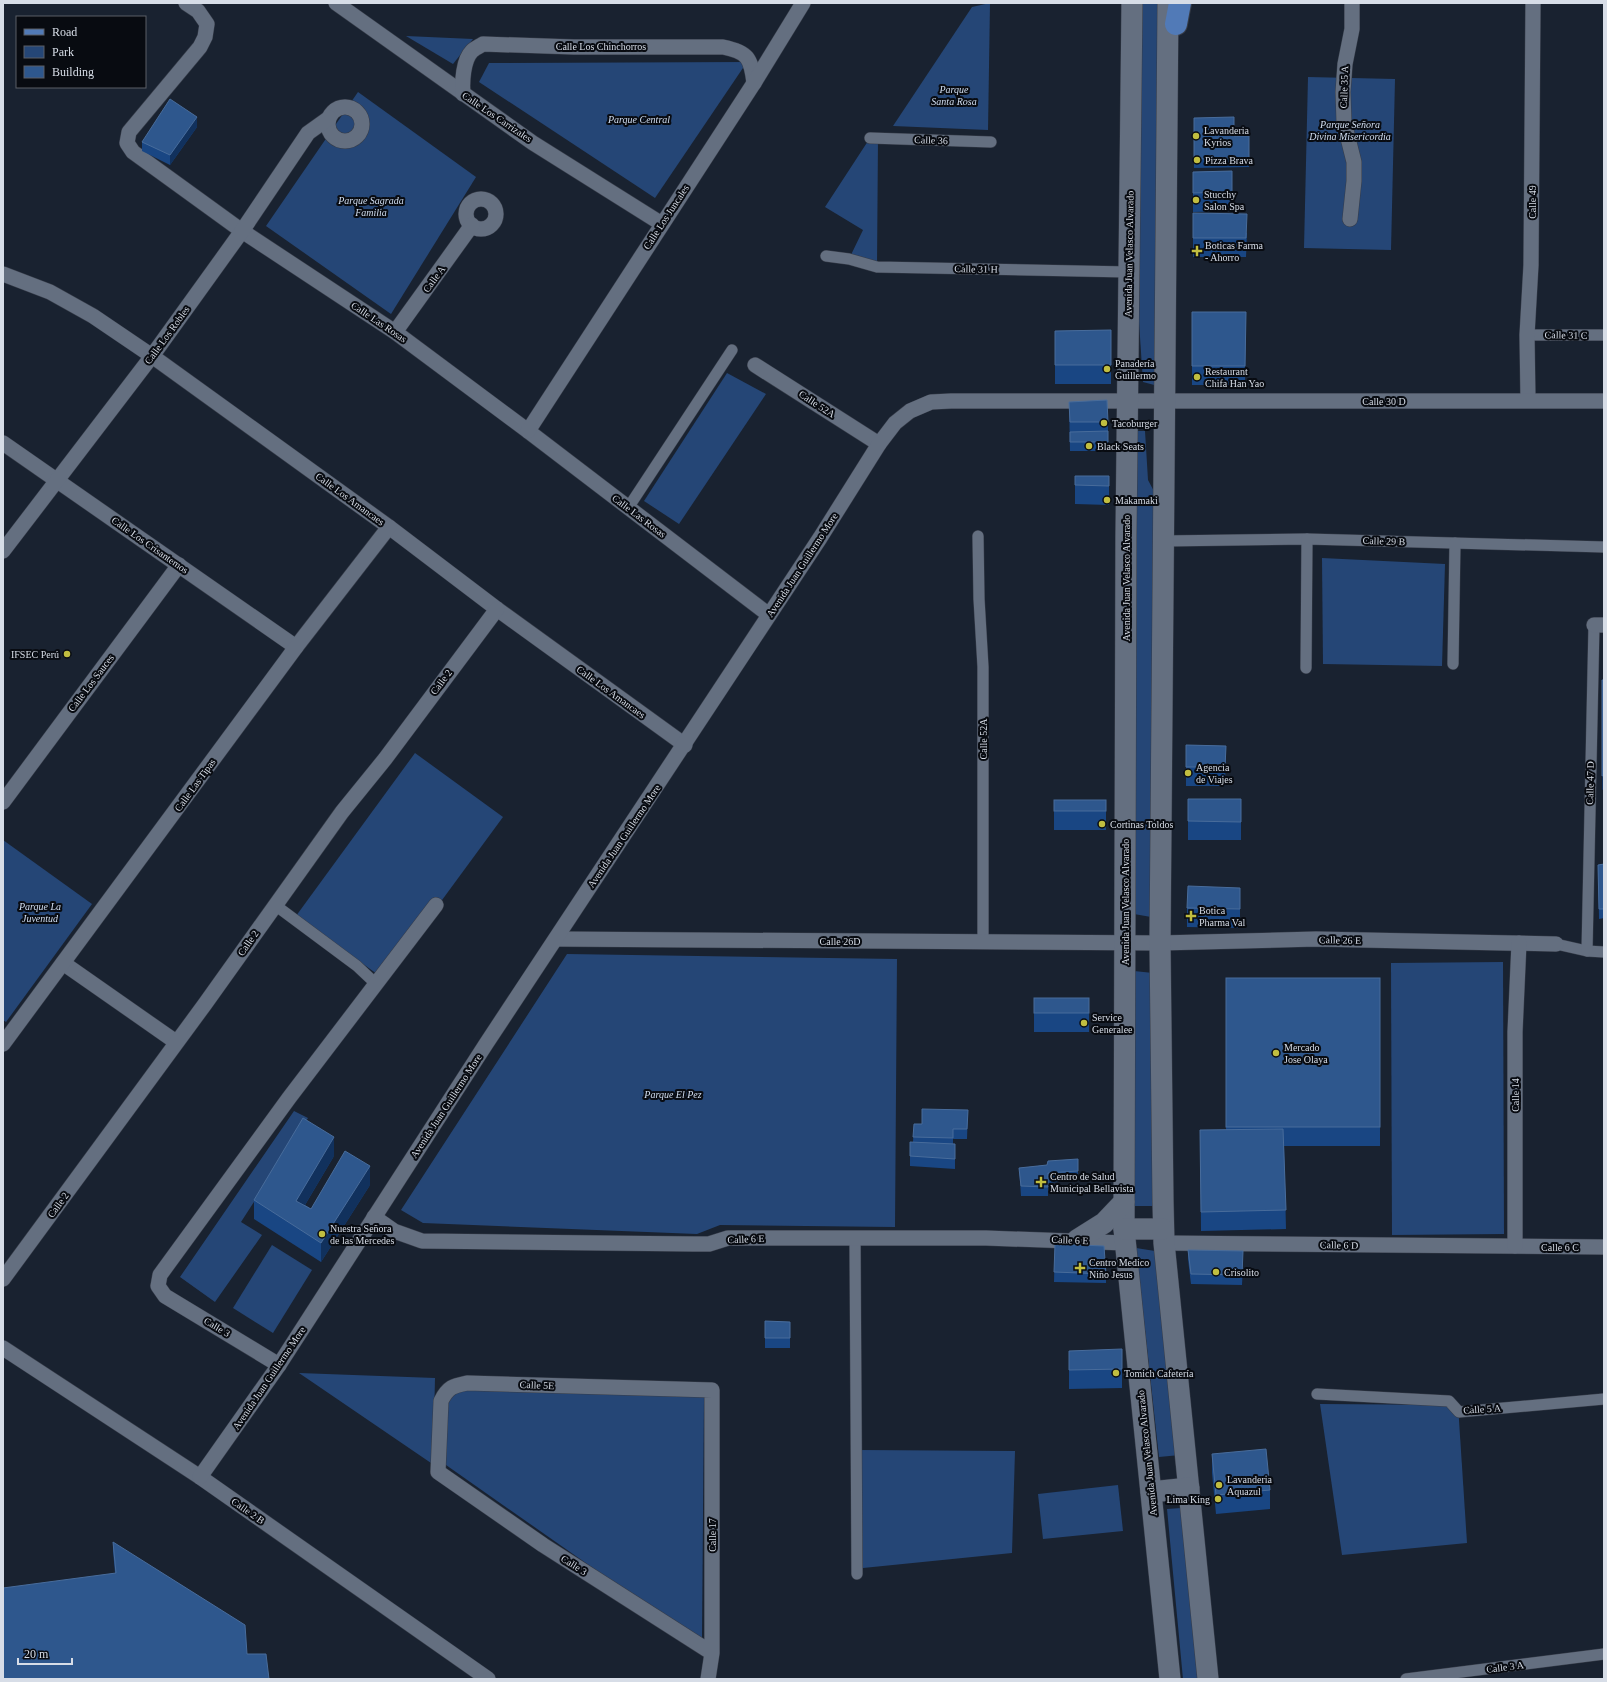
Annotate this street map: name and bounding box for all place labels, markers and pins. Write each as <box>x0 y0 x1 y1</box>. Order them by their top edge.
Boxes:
place label: Lavanderia Kyrios <box>1204 125 1250 148</box>
marker: Lavanderia Kyrios <box>1191 131 1201 141</box>
marker: Pizza Brava <box>1192 155 1202 165</box>
place label: Pizza Brava <box>1205 155 1254 166</box>
place label: Stucchy Salon Spa <box>1204 189 1245 212</box>
marker: Stucchy Salon Spa <box>1191 195 1201 205</box>
place label: Boticas Farma - Ahorro <box>1205 240 1264 263</box>
marker: Boticas Farma - Ahorro <box>1192 246 1202 256</box>
place label: Panadería Guillermo <box>1115 358 1156 381</box>
marker: Panadería Guillermo <box>1102 364 1112 374</box>
place label: Restaurant Chifa Han Yao <box>1205 366 1264 389</box>
marker: Restaurant Chifa Han Yao <box>1192 372 1202 382</box>
marker: Tacoburger <box>1099 418 1109 428</box>
place label: Tacoburger <box>1112 418 1158 429</box>
marker: Black Seats <box>1084 441 1094 451</box>
place label: Black Seats <box>1097 441 1144 452</box>
marker: Makamaki <box>1102 495 1112 505</box>
place label: Makamaki <box>1115 495 1158 506</box>
place label: IFSEC Perú <box>11 649 59 660</box>
marker: IFSEC Perú <box>62 649 72 659</box>
place label: Agencia de Viajes <box>1196 762 1233 785</box>
marker: Agencia de Viajes <box>1183 768 1193 778</box>
marker: Cortinas Toldos <box>1097 819 1107 829</box>
place label: Cortinas Toldos <box>1110 819 1173 830</box>
place label: Botica Pharma Val <box>1199 905 1245 928</box>
marker: Botica Pharma Val <box>1186 911 1196 921</box>
place label: Service Generalee <box>1092 1012 1133 1035</box>
marker: Service Generalee <box>1079 1018 1089 1028</box>
place label: Mercado Jose Olaya <box>1284 1042 1328 1065</box>
marker: Mercado Jose Olaya <box>1271 1048 1281 1058</box>
place label: Centro de Salud Municipal Bellavista <box>1050 1171 1134 1194</box>
marker: Centro de Salud Municipal Bellavista <box>1035 1176 1047 1188</box>
place label: Nuestra Señora de las Mercedes <box>330 1223 395 1246</box>
marker: Nuestra Señora de las Mercedes <box>317 1229 327 1239</box>
place label: Centro Medico Niño Jesus <box>1089 1257 1149 1280</box>
marker: Centro Medico Niño Jesus <box>1074 1262 1086 1274</box>
marker: Crisolito <box>1211 1267 1221 1277</box>
place label: Crisolito <box>1224 1267 1259 1278</box>
marker: Tomich Cafetería <box>1111 1368 1121 1378</box>
place label: Tomich Cafetería <box>1124 1368 1194 1379</box>
place label: Lavanderia Aquazul <box>1227 1474 1273 1497</box>
marker: Lavanderia Aquazul <box>1214 1480 1224 1490</box>
place label: Lima King <box>1166 1494 1210 1505</box>
marker: Lima King <box>1213 1494 1223 1504</box>

